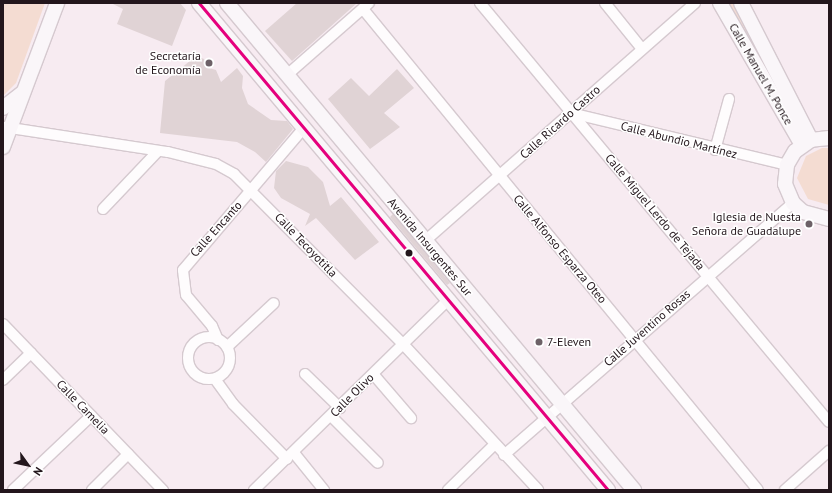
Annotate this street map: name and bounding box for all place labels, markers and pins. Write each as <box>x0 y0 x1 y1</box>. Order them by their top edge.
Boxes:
place label: Secretaría de Economía <box>135 49 201 77</box>
marker: Secretaría de Economía <box>204 58 214 68</box>
place label: Iglesia de Nuesta Señora de Guadalupe <box>692 210 801 238</box>
marker: Iglesia de Nuesta Señora de Guadalupe <box>804 219 814 229</box>
unlabelled marker <box>404 248 414 258</box>
place label: 7-Eleven <box>547 335 591 349</box>
marker: 7-Eleven <box>534 337 544 347</box>

